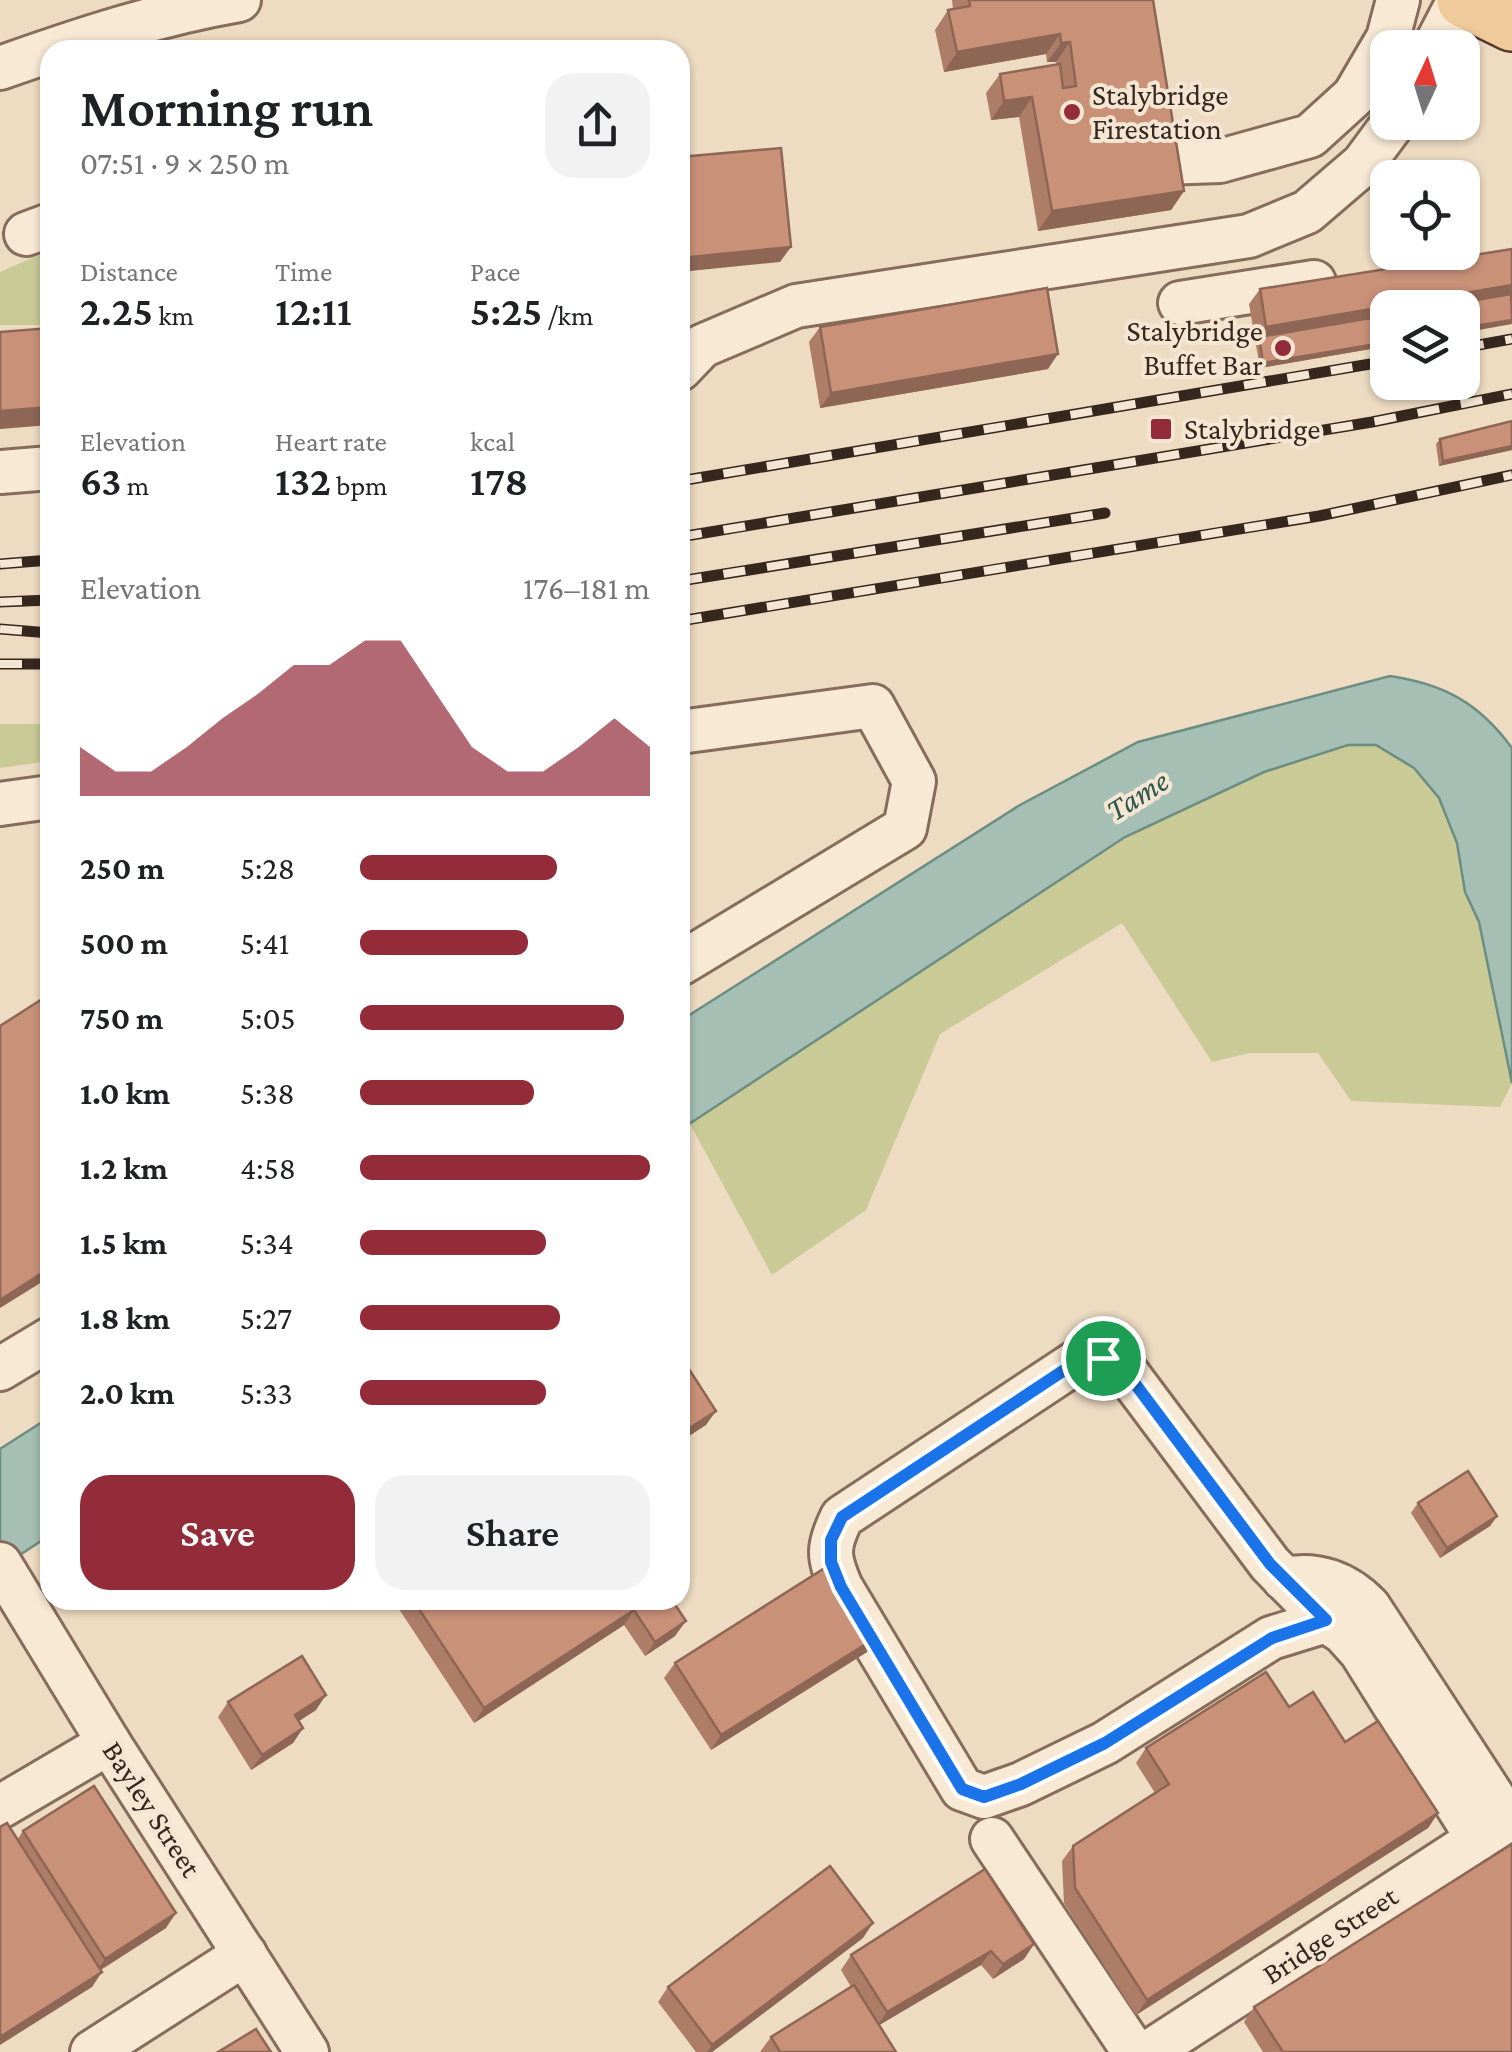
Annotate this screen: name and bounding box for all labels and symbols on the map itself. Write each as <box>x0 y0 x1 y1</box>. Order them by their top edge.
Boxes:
north arrow <box>1370 30 1480 140</box>
place label: Stalybridge Firestation <box>1092 78 1229 145</box>
marker: Stalybridge Firestation <box>1061 101 1083 123</box>
place label: Stalybridge Buffet Bar <box>1126 314 1263 381</box>
marker: Stalybridge Buffet Bar <box>1272 337 1294 359</box>
place label: Stalybridge <box>1184 412 1321 446</box>
marker: Stalybridge <box>1148 416 1174 442</box>
water label: Tame <box>1099 762 1175 828</box>
pin <box>1061 1316 1146 1401</box>
street label: Bayley Street <box>96 1735 209 1884</box>
street label: Bridge Street <box>1256 1878 1405 1991</box>

